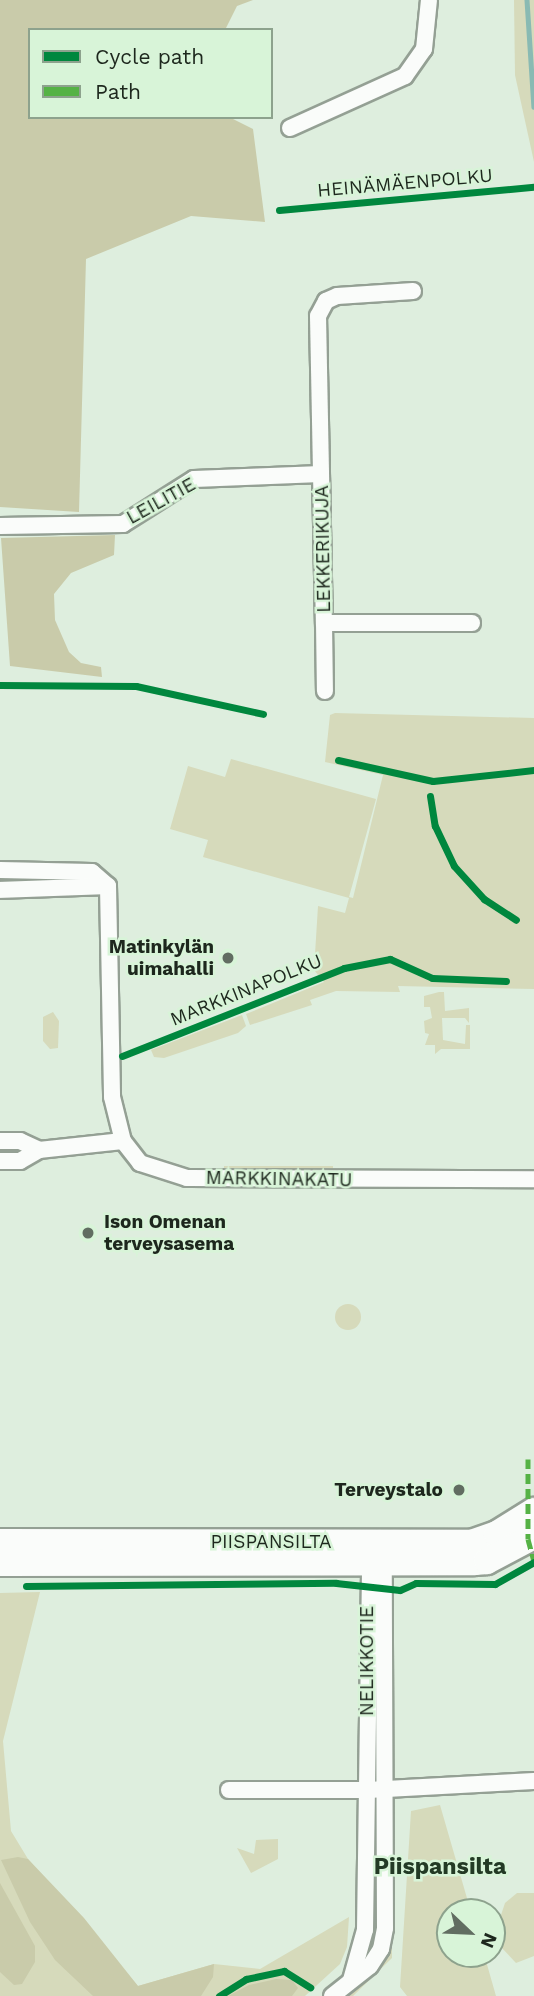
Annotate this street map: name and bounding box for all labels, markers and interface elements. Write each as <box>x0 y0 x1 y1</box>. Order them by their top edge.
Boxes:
legend <box>28 28 273 119</box>
text: Cycle path <box>95 44 204 69</box>
text: Path <box>95 79 141 104</box>
street label: HEINÄMÄENPOLKU <box>316 164 494 202</box>
street label: LEILITIE <box>123 473 199 529</box>
street label: LEKKERIKUJA <box>310 485 336 613</box>
place label: Matinkylän uimahalli <box>109 936 214 980</box>
street label: MARKKINAPOLKU <box>167 949 325 1031</box>
marker: Matinkylän uimahalli <box>220 950 236 966</box>
street label: MARKKINAKATU <box>205 1166 353 1192</box>
place label: Ison Omenan terveysasema <box>104 1211 234 1255</box>
marker: Ison Omenan terveysasema <box>78 1223 98 1243</box>
place label: Terveystalo <box>334 1479 443 1501</box>
marker: Terveystalo <box>449 1480 469 1500</box>
street label: PIISPANSILTA <box>210 1531 332 1553</box>
street label: NELIKKOTIE <box>356 1606 378 1716</box>
district label: Piispansilta <box>374 1853 506 1881</box>
north arrow <box>436 1898 506 1968</box>
text: N <box>476 1930 502 1952</box>

